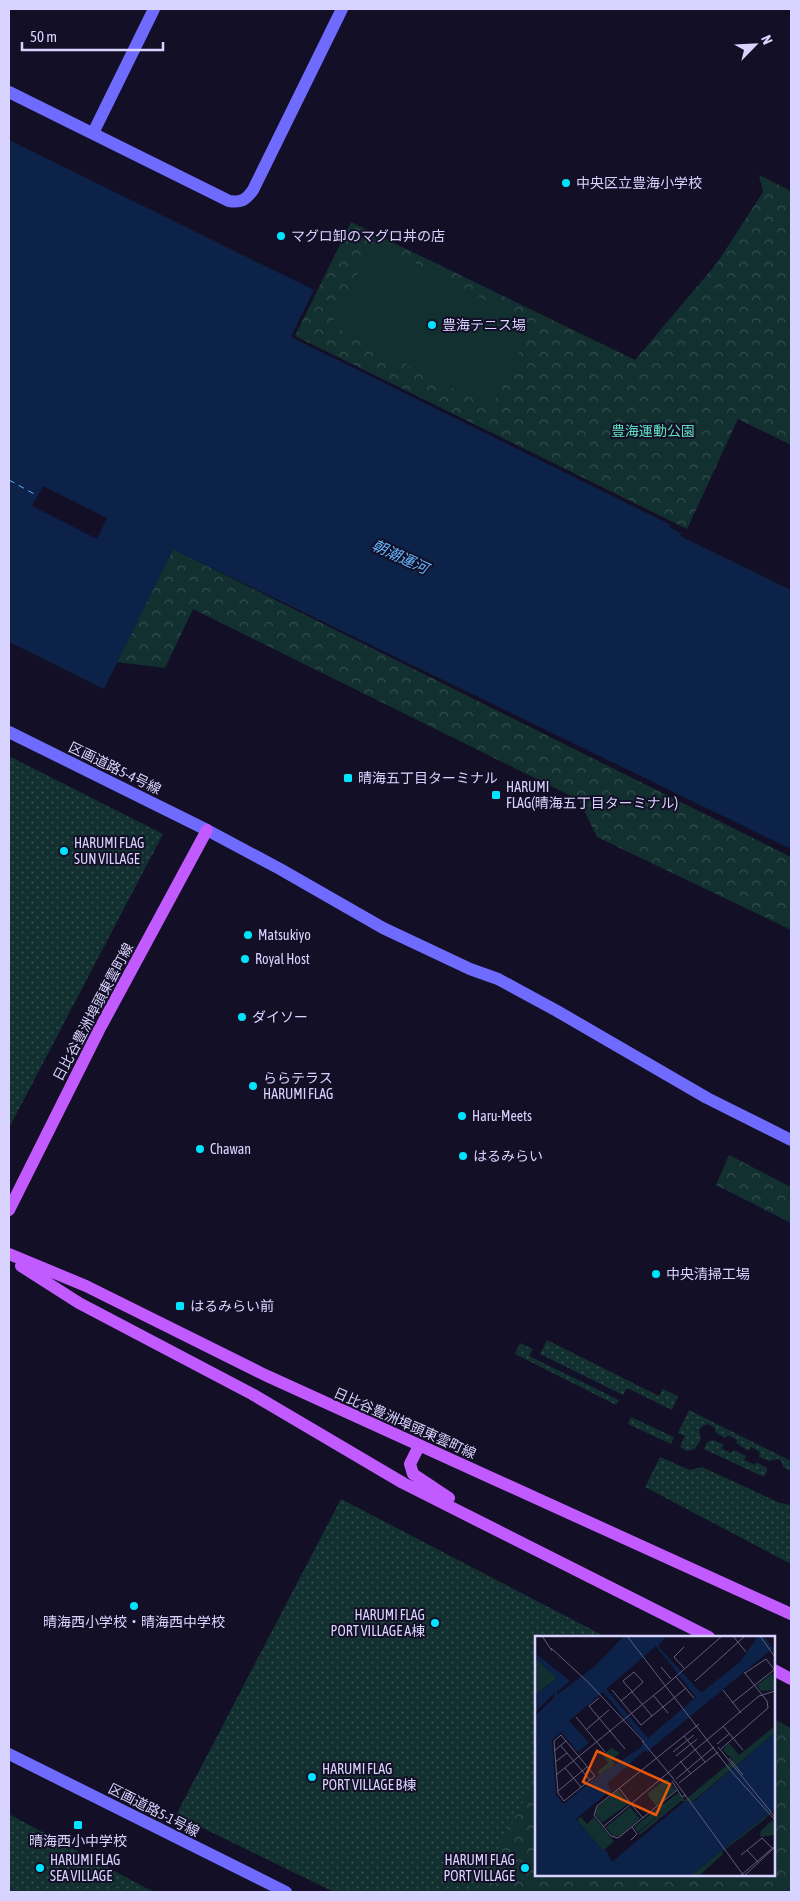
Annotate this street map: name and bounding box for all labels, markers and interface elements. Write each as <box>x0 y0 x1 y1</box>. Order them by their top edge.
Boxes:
scale bar <box>22 20 164 52</box>
north arrow <box>730 20 780 70</box>
text: 50 m <box>30 28 57 45</box>
text: N <box>758 33 776 47</box>
place label: 中央区立豊海小学校 <box>576 175 702 191</box>
marker: 中央区立豊海小学校 <box>560 177 572 189</box>
place label: マグロ卸のマグロ丼の店 <box>291 228 445 244</box>
marker: マグロ卸のマグロ丼の店 <box>275 230 287 242</box>
place label: 豊海テニス場 <box>442 317 526 333</box>
marker: 豊海テニス場 <box>426 319 438 331</box>
park label: 豊海運動公園 <box>611 423 695 439</box>
water label: 朝潮運河 <box>369 536 434 578</box>
street label: 区画道路5-4号線 <box>66 739 164 797</box>
place label: 晴海五丁目ターミナル <box>358 770 498 786</box>
marker: 晴海五丁目ターミナル <box>342 772 354 784</box>
place label: HARUMI FLAG(晴海五丁目ターミナル) <box>506 779 678 811</box>
marker: HARUMI FLAG(晴海五丁目ターミナル) <box>490 789 502 801</box>
place label: HARUMI FLAG SUN VILLAGE <box>74 835 144 867</box>
marker: HARUMI FLAG SUN VILLAGE <box>58 845 70 857</box>
place label: Matsukiyo <box>258 927 311 943</box>
marker: Matsukiyo <box>242 929 254 941</box>
street label: 日比谷豊洲埠頭東雲町線 <box>50 940 136 1084</box>
place label: Royal Host <box>255 951 310 967</box>
marker: Royal Host <box>239 953 251 965</box>
place label: ダイソー <box>252 1009 308 1025</box>
marker: ダイソー <box>236 1011 248 1023</box>
place label: ららテラス HARUMI FLAG <box>263 1070 333 1102</box>
marker: ららテラス HARUMI FLAG <box>247 1080 259 1092</box>
place label: Haru-Meets <box>472 1108 532 1124</box>
marker: Haru-Meets <box>456 1110 468 1122</box>
place label: Chawan <box>210 1141 251 1157</box>
marker: Chawan <box>194 1143 206 1155</box>
place label: はるみらい <box>473 1148 543 1164</box>
marker: はるみらい <box>457 1150 469 1162</box>
place label: 中央清掃工場 <box>666 1266 750 1282</box>
marker: 中央清掃工場 <box>650 1268 662 1280</box>
place label: はるみらい前 <box>190 1298 274 1314</box>
marker: はるみらい前 <box>174 1300 186 1312</box>
street label: 日比谷豊洲埠頭東雲町線 <box>331 1384 479 1462</box>
marker: 晴海西小学校・晴海西中学校 <box>128 1600 140 1612</box>
place label: HARUMI FLAG PORT VILLAGE A棟 <box>331 1607 425 1639</box>
place label: 晴海西小学校・晴海西中学校 <box>43 1614 225 1630</box>
marker: HARUMI FLAG PORT VILLAGE A棟 <box>429 1617 441 1629</box>
inset map <box>535 1636 775 1876</box>
place label: HARUMI FLAG PORT VILLAGE B棟 <box>322 1761 416 1793</box>
marker: HARUMI FLAG PORT VILLAGE B棟 <box>306 1771 318 1783</box>
street label: 区画道路5-1号線 <box>106 1780 202 1840</box>
marker: 晴海西小中学校 <box>72 1819 84 1831</box>
place label: 晴海西小中学校 <box>29 1833 127 1849</box>
place label: HARUMI FLAG SEA VILLAGE <box>50 1852 120 1884</box>
place label: HARUMI FLAG PORT VILLAGE <box>443 1852 515 1884</box>
marker: HARUMI FLAG SEA VILLAGE <box>34 1862 46 1874</box>
marker: HARUMI FLAG PORT VILLAGE <box>519 1862 531 1874</box>

